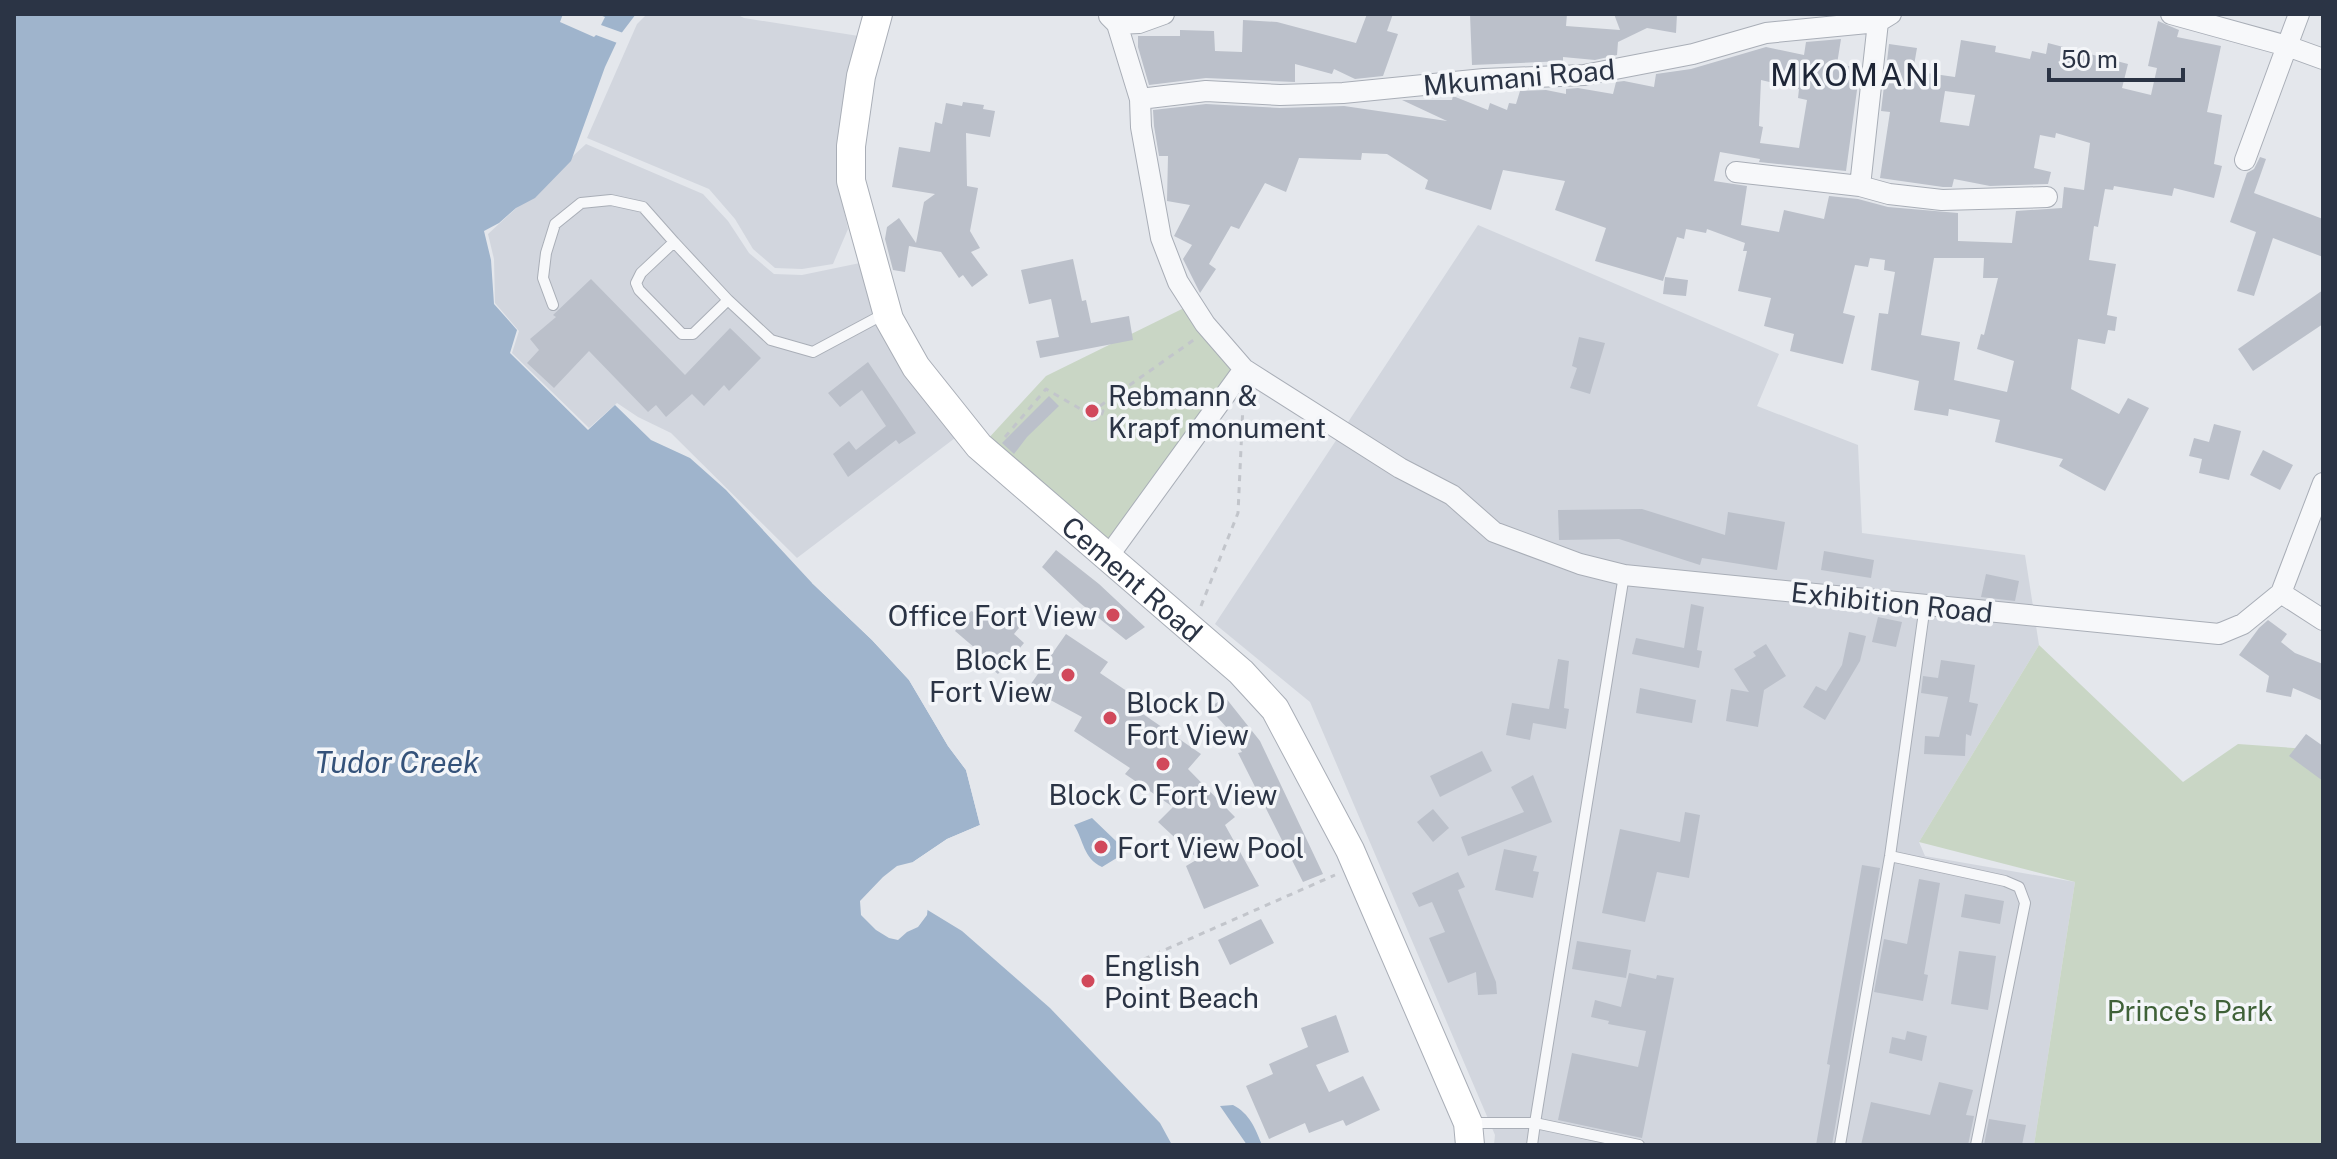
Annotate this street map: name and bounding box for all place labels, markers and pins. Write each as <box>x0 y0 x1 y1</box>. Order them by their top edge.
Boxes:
place label: Rebmann & Krapf monument <box>1108 379 1326 444</box>
marker: Rebmann & Krapf monument <box>1083 402 1101 420</box>
place label: Office Fort View <box>888 599 1097 632</box>
marker: Office Fort View <box>1104 606 1122 624</box>
place label: Block E Fort View <box>929 643 1052 708</box>
marker: Block E Fort View <box>1059 666 1077 684</box>
place label: Block D Fort View <box>1126 686 1249 751</box>
marker: Block D Fort View <box>1101 709 1119 727</box>
marker: Block C Fort View <box>1154 755 1172 773</box>
place label: Block C Fort View <box>1049 778 1278 811</box>
place label: Fort View Pool <box>1117 831 1304 864</box>
marker: Fort View Pool <box>1092 838 1110 856</box>
place label: English Point Beach <box>1104 949 1259 1014</box>
marker: English Point Beach <box>1079 972 1097 990</box>

